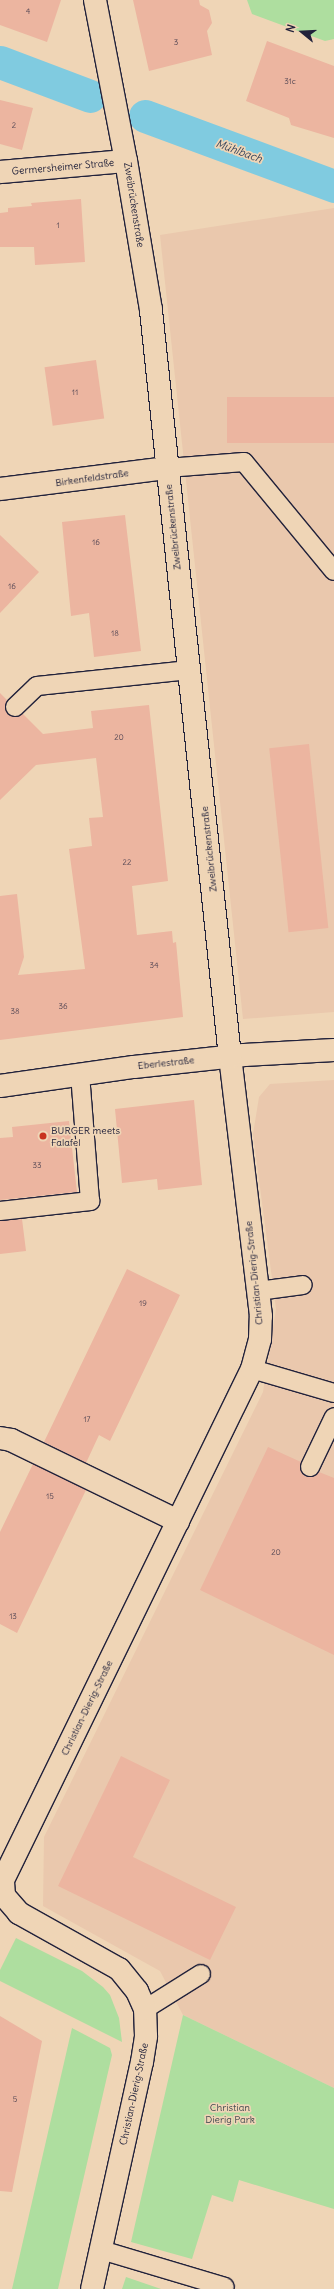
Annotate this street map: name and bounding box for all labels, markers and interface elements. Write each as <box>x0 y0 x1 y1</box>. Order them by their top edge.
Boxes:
house number: 4 <box>26 7 30 17</box>
north arrow <box>282 12 322 52</box>
text: N <box>283 23 298 34</box>
house number: 3 <box>174 38 178 48</box>
house number: 31c <box>284 77 296 87</box>
house number: 2 <box>12 121 16 131</box>
water label: Mühlbach <box>214 137 264 165</box>
street label: Germersheimer Straße <box>11 157 115 177</box>
street label: Zweibrückenstraße <box>121 162 147 248</box>
house number: 1 <box>56 221 60 231</box>
house number: 11 <box>72 388 78 398</box>
street label: Birkenfeldstraße <box>55 467 129 489</box>
street label: Zweibrückenstraße <box>163 484 183 570</box>
house number: 16 <box>92 538 100 548</box>
house number: 16 <box>8 582 16 592</box>
house number: 18 <box>111 629 119 639</box>
house number: 20 <box>114 733 124 743</box>
street label: Zweibrückenstraße <box>199 806 219 892</box>
house number: 22 <box>123 858 131 868</box>
house number: 34 <box>149 961 159 971</box>
house number: 36 <box>58 1002 68 1012</box>
house number: 38 <box>10 1007 20 1017</box>
street label: Eberlestraße <box>137 1054 195 1072</box>
place label: BURGER meets Falafel <box>51 1124 120 1148</box>
marker: BURGER meets Falafel <box>38 1131 48 1141</box>
house number: 33 <box>32 1161 42 1171</box>
street label: Christian-Dierig-Straße <box>243 1220 265 1326</box>
house number: 19 <box>139 1299 147 1309</box>
house number: 17 <box>83 1415 91 1425</box>
house number: 15 <box>46 1492 54 1502</box>
house number: 20 <box>271 1548 281 1558</box>
house number: 13 <box>9 1612 17 1622</box>
street label: Christian-Dierig-Straße <box>59 1658 115 1758</box>
street label: Christian-Dierig-Straße <box>117 2042 151 2146</box>
house number: 5 <box>13 2095 17 2105</box>
park label: Christian Dierig Park <box>205 2101 255 2124</box>

